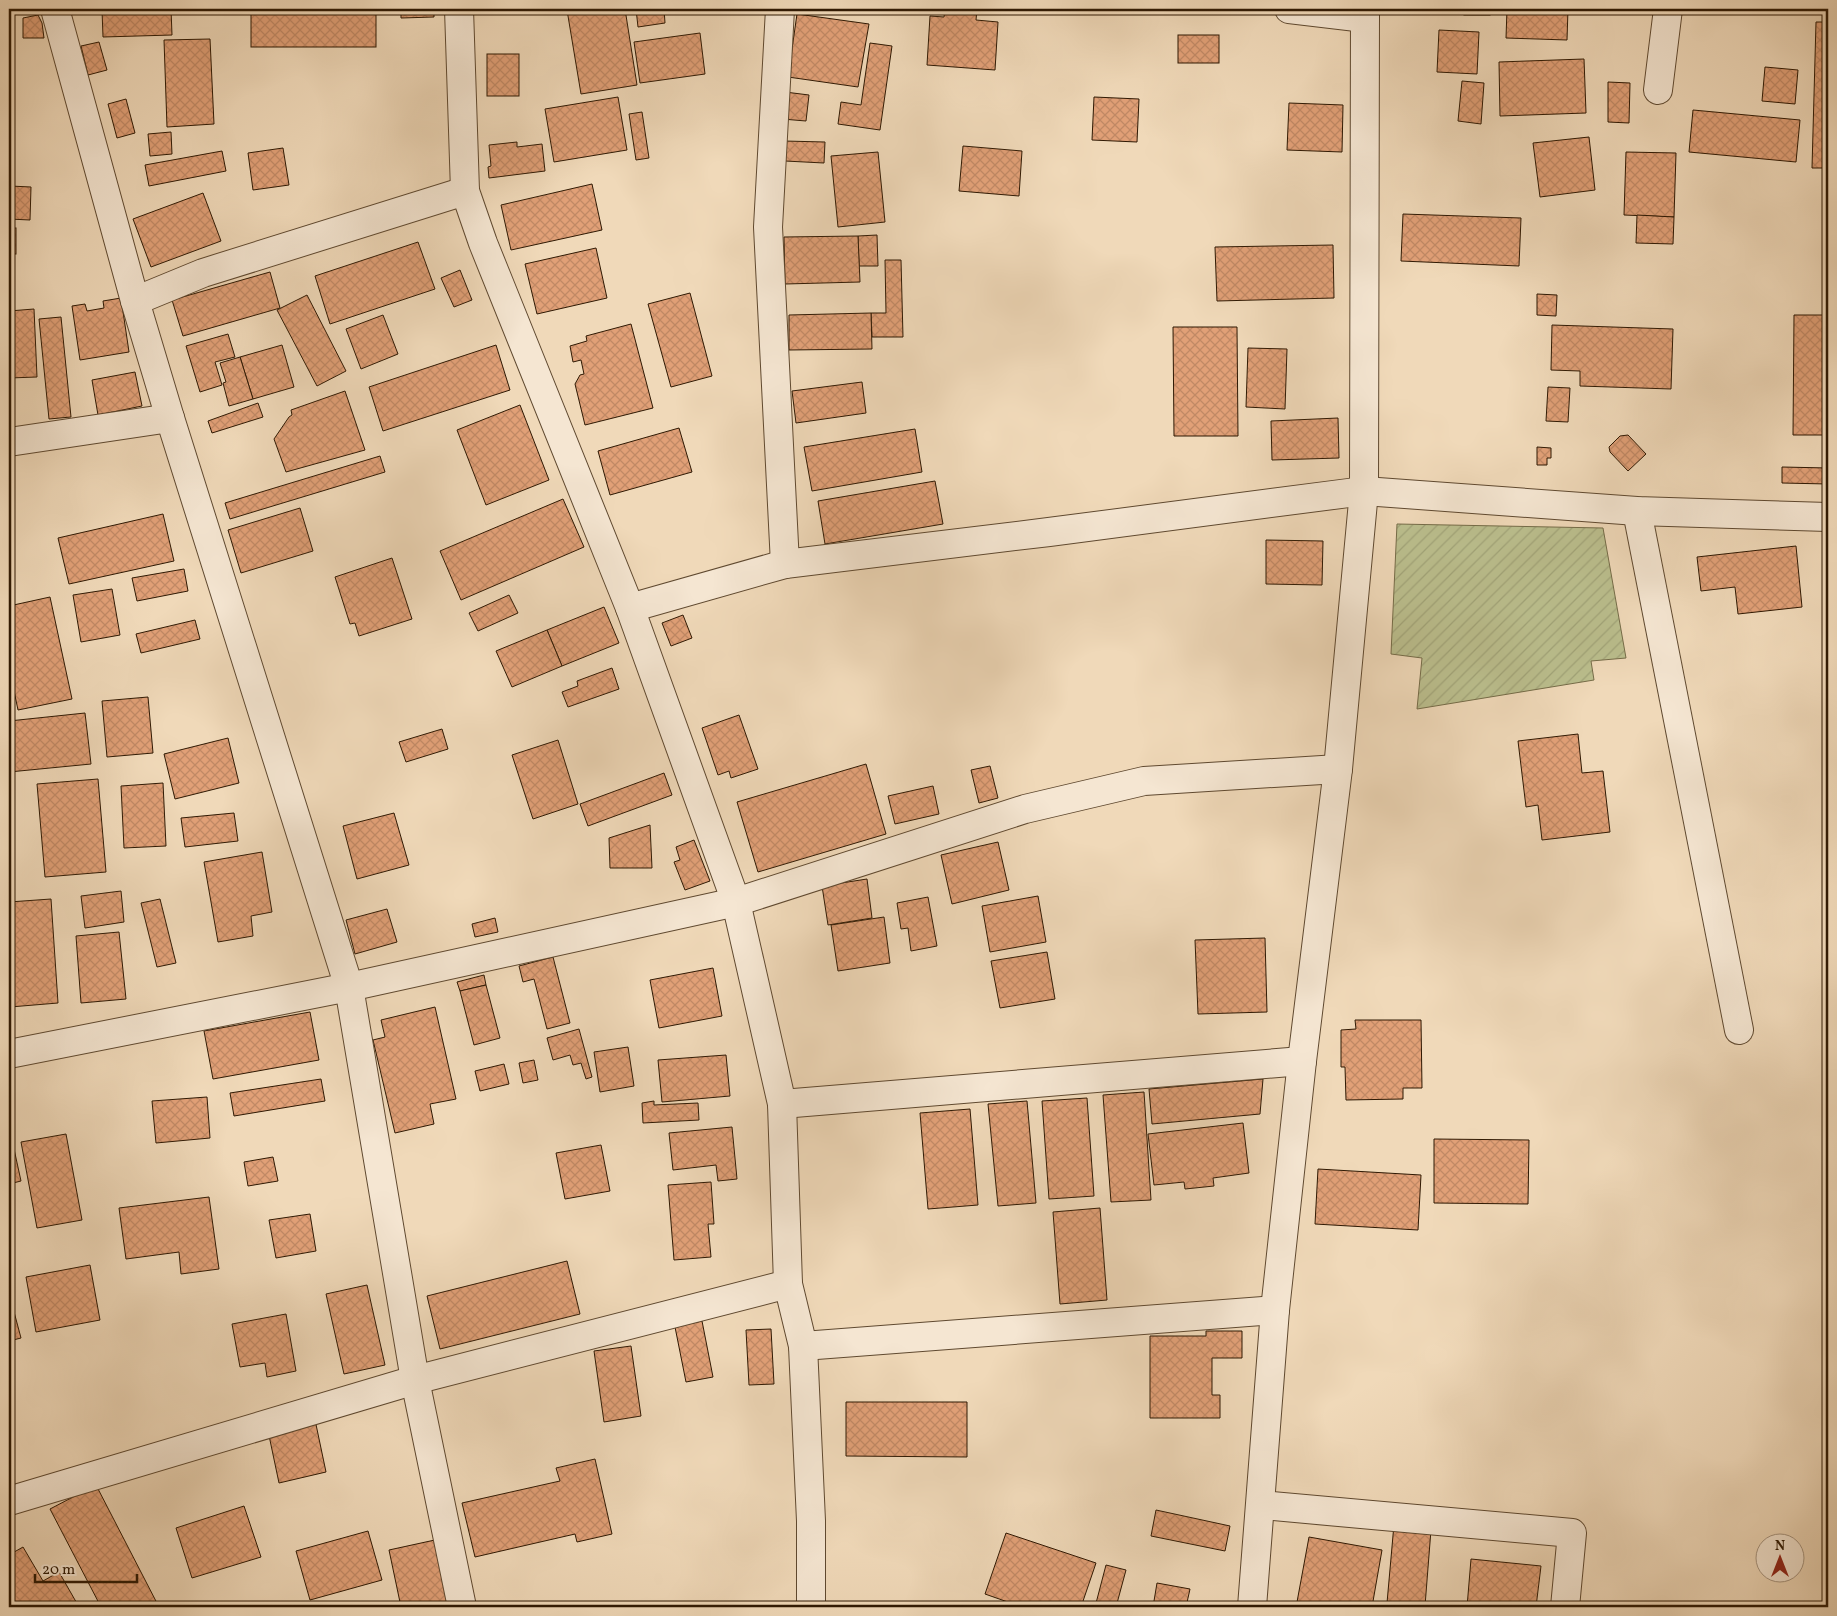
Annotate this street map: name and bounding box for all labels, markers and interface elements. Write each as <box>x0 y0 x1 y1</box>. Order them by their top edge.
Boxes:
north arrow <box>1754 1534 1804 1584</box>
text: N <box>1775 1537 1785 1556</box>
scale bar <box>35 1551 138 1583</box>
text: 20 m <box>42 1560 75 1581</box>

